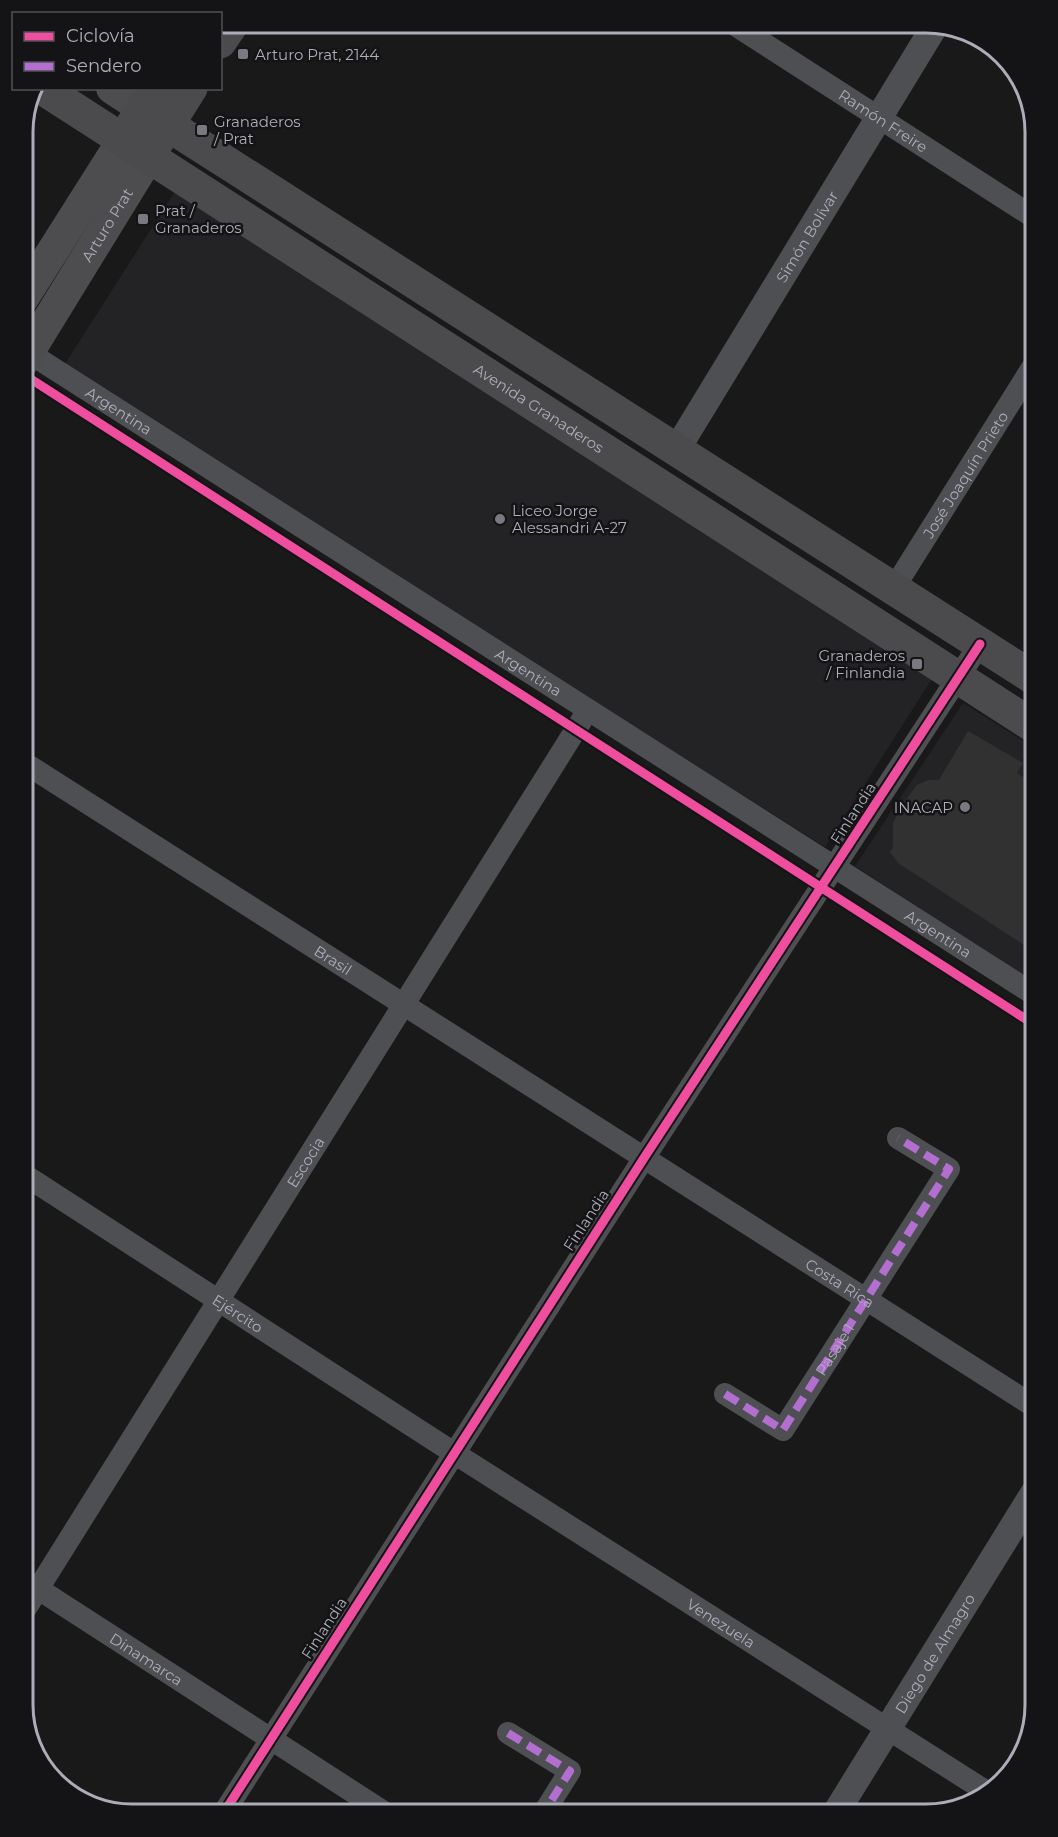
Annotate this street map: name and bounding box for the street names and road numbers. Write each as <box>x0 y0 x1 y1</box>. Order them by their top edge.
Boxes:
street label: Ramón Freire <box>835 85 931 156</box>
street label: Arturo Prat <box>77 184 137 265</box>
street label: Simón Bolívar <box>771 187 842 286</box>
street label: Avenida Granaderos <box>470 359 608 457</box>
street label: Argentina <box>82 382 156 439</box>
street label: José Joaquín Prieto <box>918 408 1012 542</box>
street label: Argentina <box>492 644 566 700</box>
street label: Finlandia <box>826 779 880 847</box>
street label: Argentina <box>902 905 975 962</box>
street label: Brasil <box>311 941 356 979</box>
street label: Escocia <box>282 1133 328 1191</box>
street label: Finlandia <box>559 1186 613 1254</box>
street label: Costa Rica <box>802 1254 878 1312</box>
street label: Ejército <box>209 1290 267 1336</box>
street label: Pasaje 1 <box>811 1320 858 1379</box>
street label: Diego de Almagro <box>890 1590 979 1717</box>
street label: Finlandia <box>297 1594 351 1662</box>
street label: Venezuela <box>683 1594 759 1652</box>
street label: Dinamarca <box>106 1628 187 1689</box>

